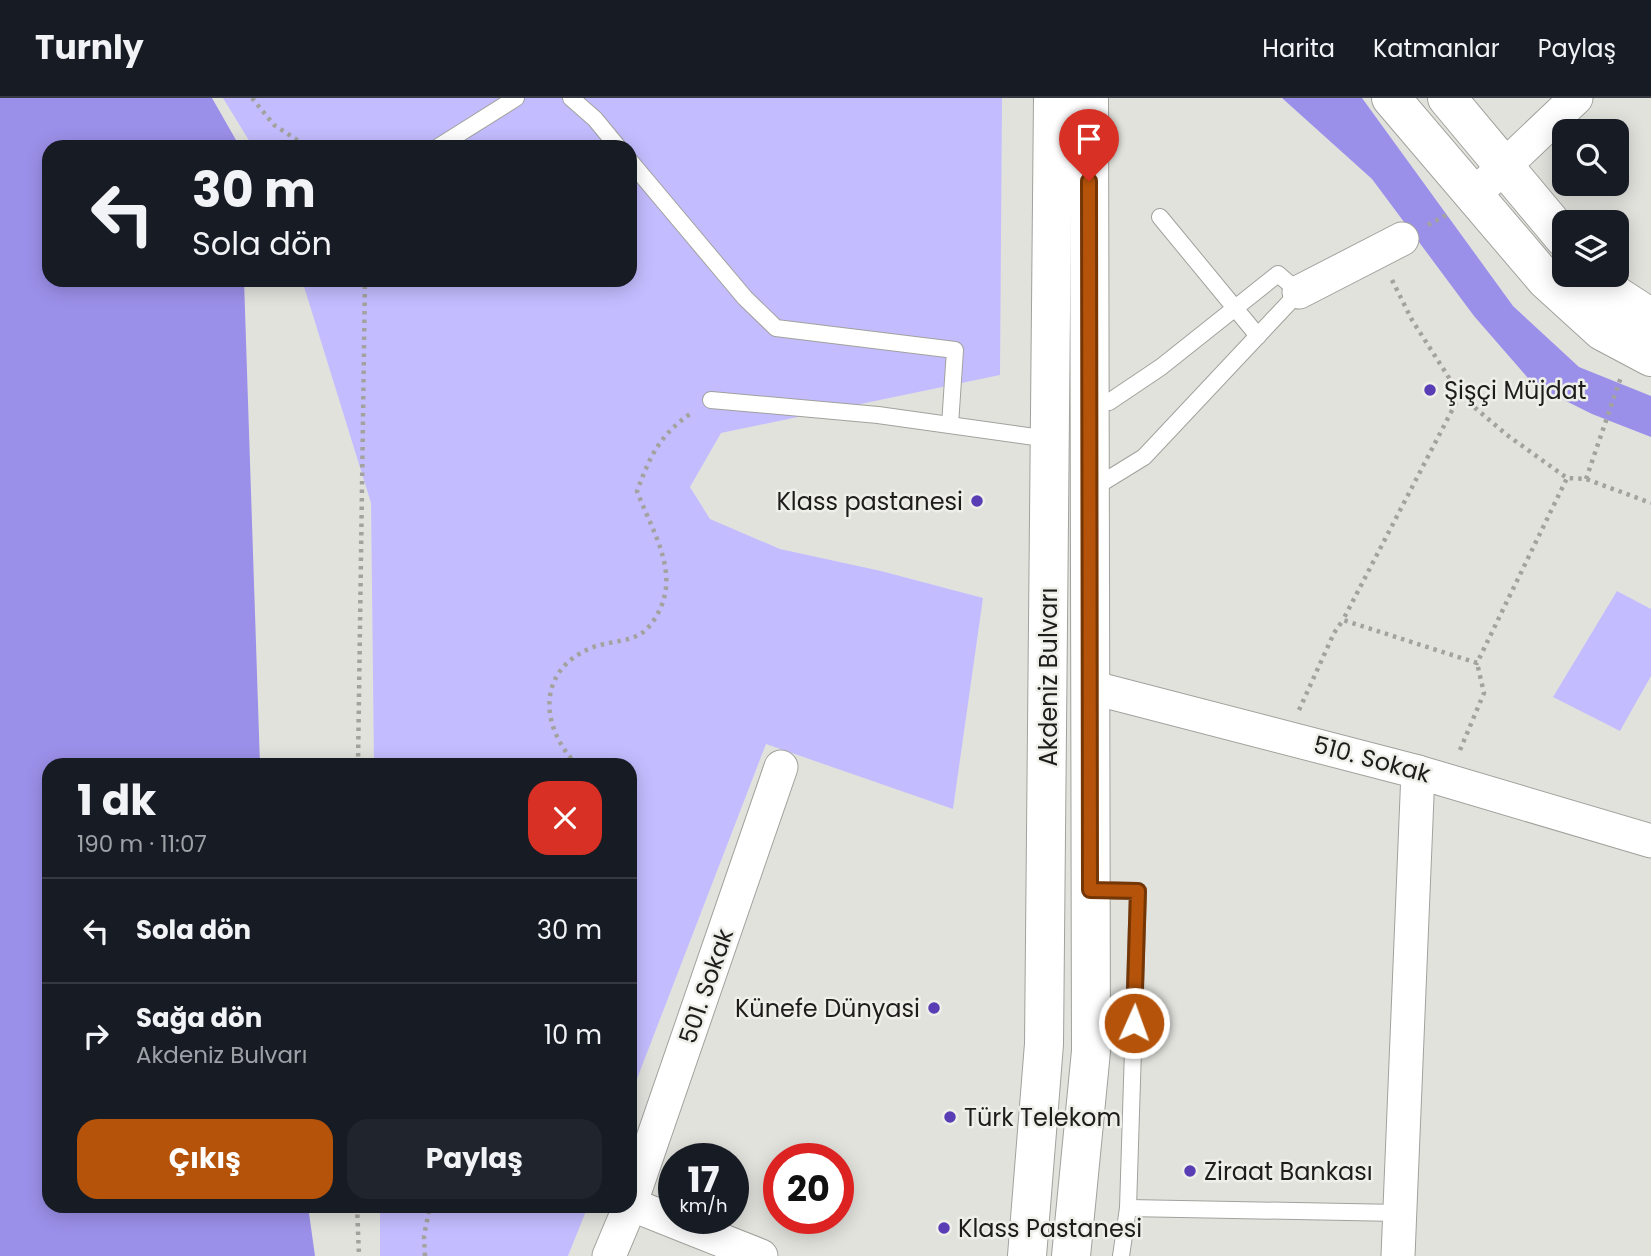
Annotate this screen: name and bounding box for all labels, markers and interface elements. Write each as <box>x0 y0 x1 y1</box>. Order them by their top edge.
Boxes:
text: Turnly <box>35 24 144 71</box>
text: Harita <box>1262 32 1335 65</box>
text: Katmanlar <box>1373 32 1500 65</box>
text: Paylaş <box>1538 32 1616 65</box>
pin <box>1059 109 1119 181</box>
map controls <box>1552 119 1629 287</box>
button: search <box>1552 119 1629 196</box>
icon: arrive <box>1070 120 1108 158</box>
text: 30 m <box>192 156 316 224</box>
icon: left <box>77 168 168 259</box>
button: layers <box>1552 210 1629 287</box>
text: Sola dön <box>192 221 332 266</box>
place label: Şişçi Müjdat <box>1444 374 1587 407</box>
marker: Şişçi Müjdat <box>1422 382 1438 398</box>
place label: Klass pastanesi <box>776 485 963 518</box>
marker: Klass pastanesi <box>969 493 985 509</box>
street label: Akdeniz Bulvarı <box>1032 588 1065 766</box>
street label: 510. Sokak <box>1310 728 1435 791</box>
text: 1 dk <box>77 771 156 830</box>
button: close <box>528 781 602 855</box>
text: 190 m · 11:07 <box>77 828 207 860</box>
icon: left <box>77 912 115 950</box>
text: Sola dön <box>136 912 251 948</box>
text: 30 m <box>537 912 602 948</box>
street label: 501. Sokak <box>671 923 741 1048</box>
position arrow <box>1097 986 1171 1060</box>
place label: Künefe Dünyasi <box>735 992 920 1025</box>
text: Sağa dön <box>136 1000 262 1036</box>
marker: Künefe Dünyasi <box>926 1000 942 1016</box>
icon: right <box>77 1017 115 1055</box>
text: 10 m <box>544 1017 602 1053</box>
text: Akdeniz Bulvarı <box>136 1039 307 1071</box>
place label: Türk Telekom <box>964 1101 1121 1134</box>
marker: Türk Telekom <box>942 1109 958 1125</box>
button: Çıkış <box>77 1119 333 1199</box>
button: Paylaş <box>347 1119 602 1199</box>
speed limit sign: 20 <box>763 1143 854 1234</box>
text: 17 <box>688 1155 719 1204</box>
place label: Ziraat Bankası <box>1204 1155 1373 1188</box>
marker: Ziraat Bankası <box>1182 1163 1198 1179</box>
text: km/h <box>680 1193 727 1218</box>
place label: Klass Pastanesi <box>958 1212 1142 1245</box>
marker: Klass Pastanesi <box>936 1220 952 1236</box>

